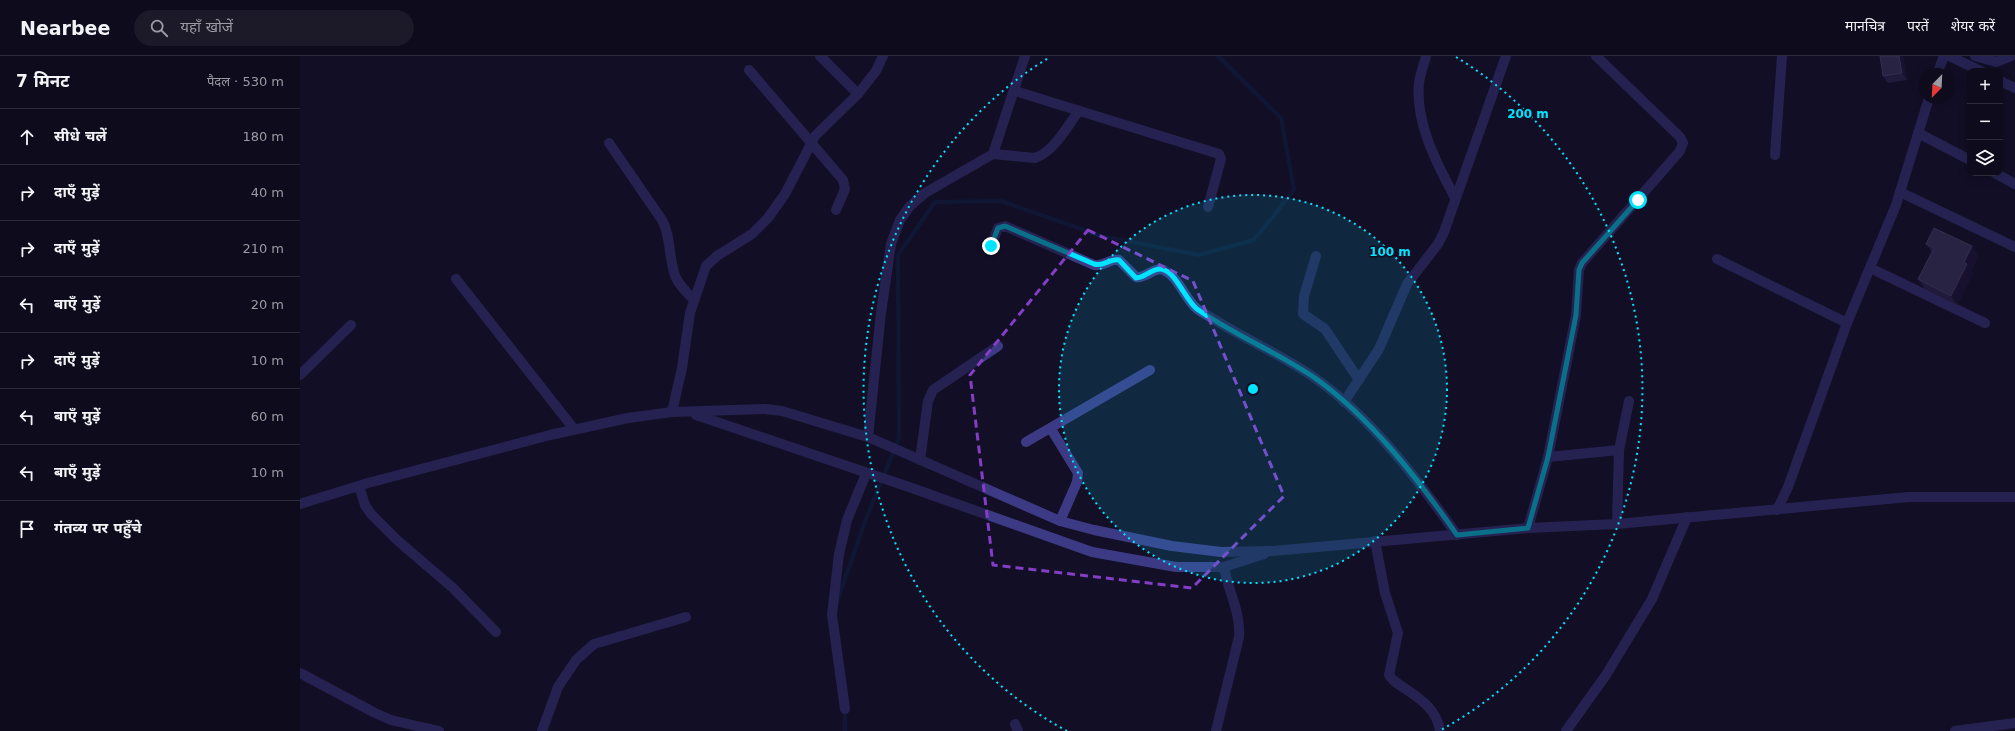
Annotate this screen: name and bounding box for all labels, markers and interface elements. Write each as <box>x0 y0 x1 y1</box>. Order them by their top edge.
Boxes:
search box <box>134 10 414 46</box>
text: Nearbee <box>20 17 110 39</box>
icon: search <box>148 17 170 39</box>
text: यहाँ खोजें <box>180 18 233 36</box>
text: मानचित्र <box>1845 18 1885 34</box>
text: परतें <box>1907 18 1929 34</box>
text: शेयर करें <box>1951 18 1995 34</box>
north arrow <box>1919 68 1955 104</box>
map controls <box>1967 68 2003 176</box>
button: + <box>1967 68 2003 104</box>
text: 7 मिनट <box>16 71 69 91</box>
text: पैदल · 530 m <box>207 74 284 89</box>
button: − <box>1967 104 2003 140</box>
text: 200 m <box>1507 107 1549 121</box>
icon: ahead <box>16 126 38 148</box>
text: सीधे चलें <box>54 127 107 145</box>
text: 180 m <box>242 129 284 144</box>
button: layers <box>1967 140 2003 176</box>
icon: right <box>16 182 38 204</box>
text: दाएँ मुड़ें <box>54 183 100 201</box>
text: 40 m <box>251 185 284 200</box>
route start <box>1629 191 1647 209</box>
route end <box>982 237 1000 255</box>
icon: right <box>16 238 38 260</box>
text: दाएँ मुड़ें <box>54 239 100 257</box>
text: 210 m <box>242 241 284 256</box>
text: 100 m <box>1369 245 1411 259</box>
icon: left <box>16 294 38 316</box>
text: बाएँ मुड़ें <box>54 295 100 313</box>
text: 20 m <box>251 297 284 312</box>
icon: right <box>16 350 38 372</box>
text: दाएँ मुड़ें <box>54 351 100 369</box>
text: 10 m <box>251 353 284 368</box>
centre of rings <box>1246 382 1260 396</box>
icon: left <box>16 406 38 428</box>
text: बाएँ मुड़ें <box>54 407 100 425</box>
text: 60 m <box>251 409 284 424</box>
icon: left <box>16 462 38 484</box>
text: बाएँ मुड़ें <box>54 463 100 481</box>
text: 10 m <box>251 465 284 480</box>
icon: arrive <box>16 518 38 540</box>
text: गंतव्य पर पहुँचे <box>54 519 142 537</box>

